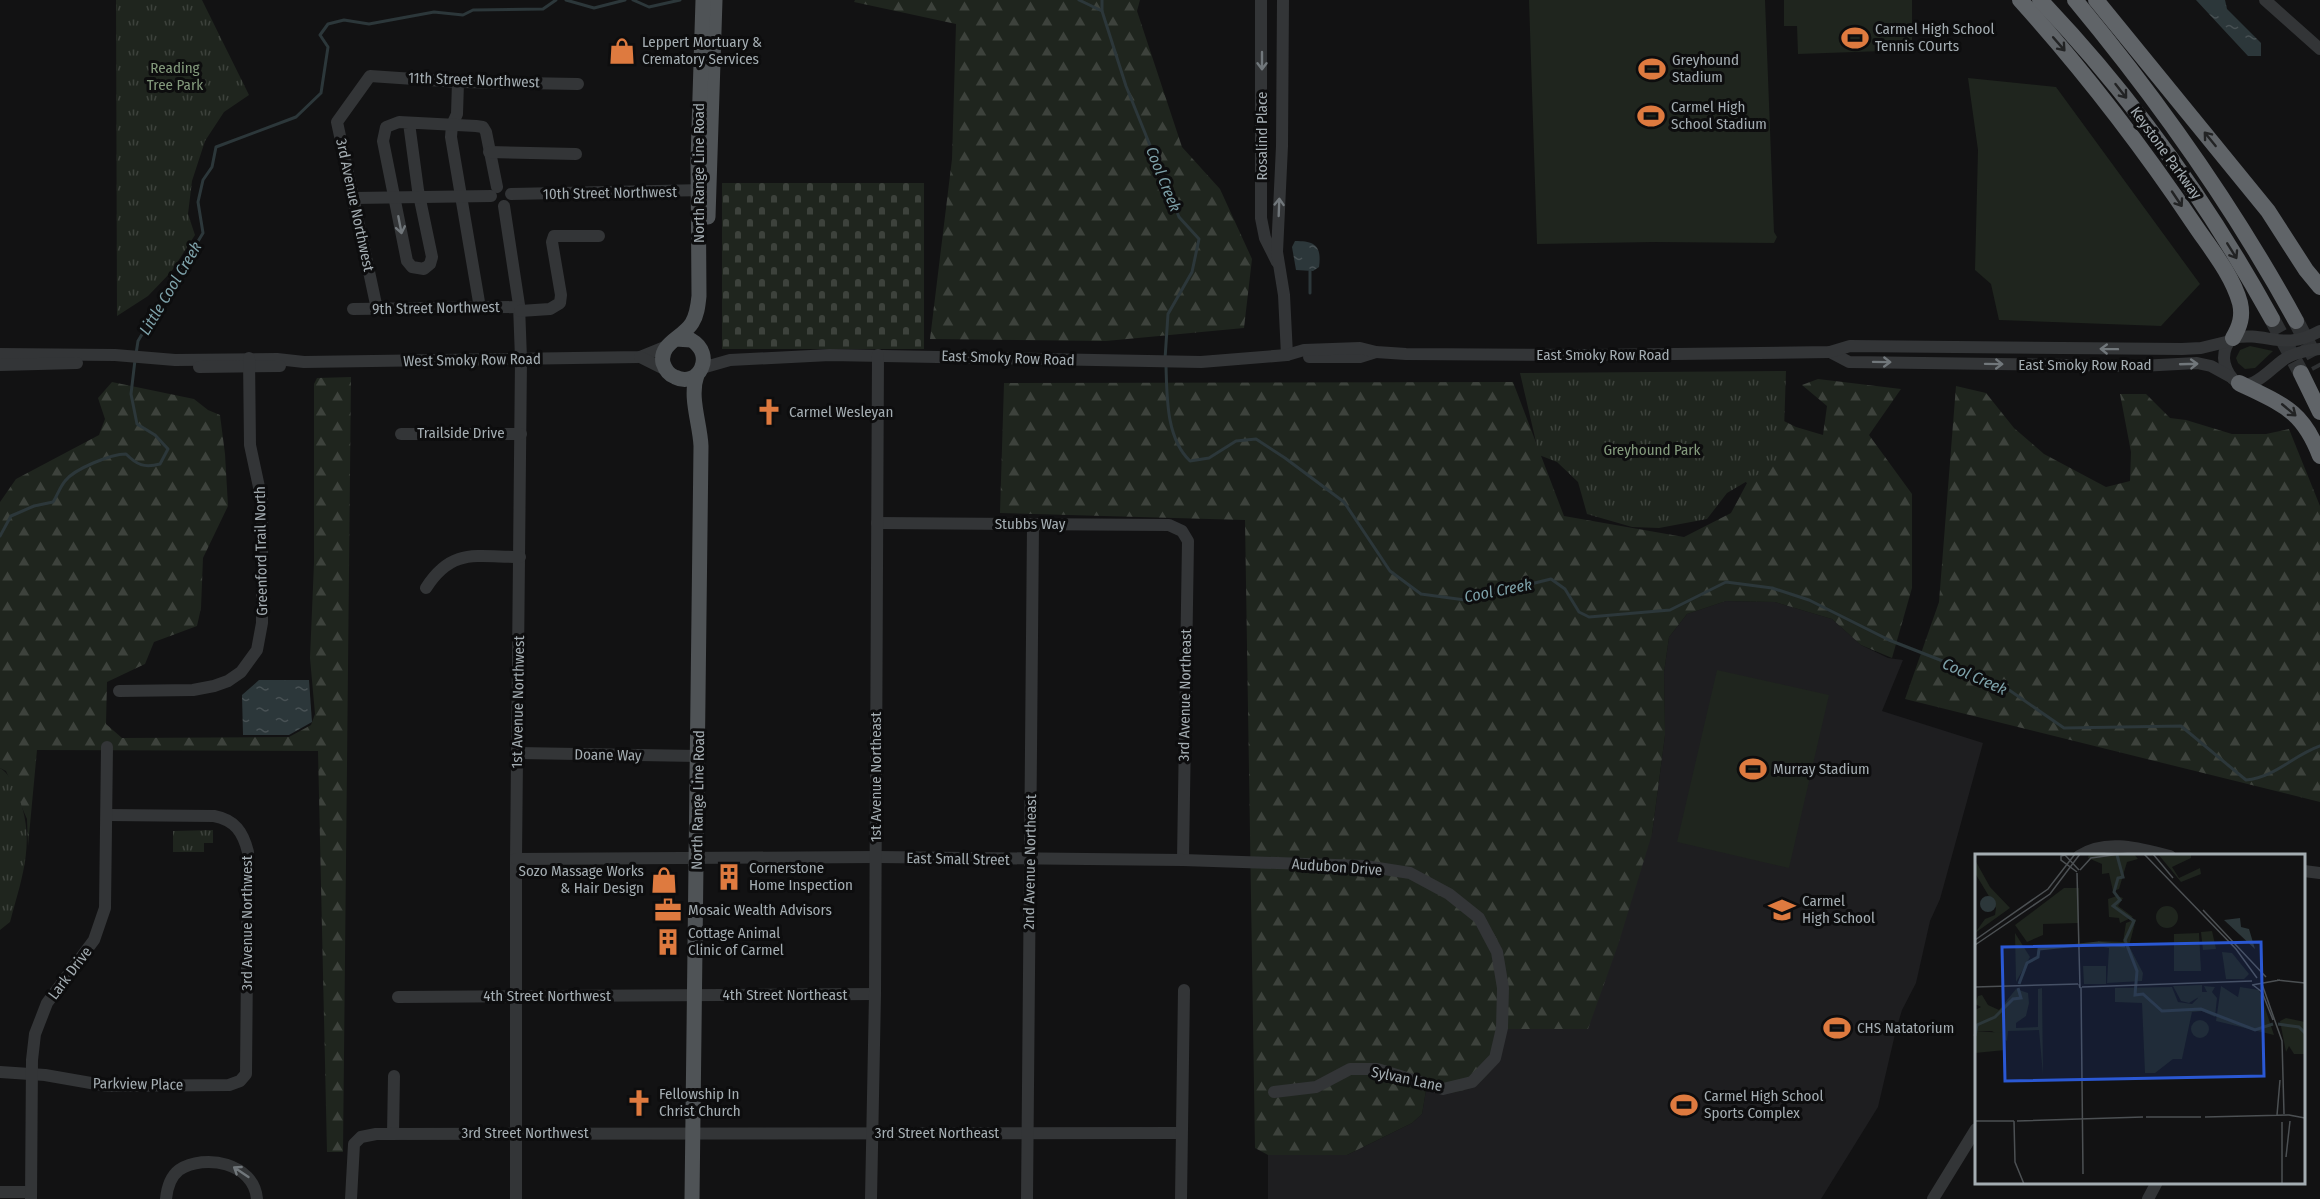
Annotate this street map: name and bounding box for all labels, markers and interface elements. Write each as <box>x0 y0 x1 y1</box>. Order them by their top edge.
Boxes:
place label: Carmel High School Tennis COurts <box>1875 20 1994 55</box>
sports icon: Carmel High School Tennis COurts <box>1840 23 1870 53</box>
place label: Leppert Mortuary & Crematory Services <box>642 33 762 68</box>
shop icon: Leppert Mortuary & Crematory Services <box>607 36 637 66</box>
one-way arrow <box>2052 36 2066 51</box>
one-way arrow <box>1256 50 1268 70</box>
place label: Greyhound Stadium <box>1672 51 1739 86</box>
sports icon: Greyhound Stadium <box>1637 54 1667 84</box>
park label: Reading Tree Park <box>147 59 203 94</box>
street label: 11th Street Northwest <box>408 69 540 91</box>
one-way arrow <box>2114 83 2127 99</box>
street label: Rosalind Place <box>1253 91 1271 181</box>
place label: Carmel High School Stadium <box>1671 98 1767 133</box>
sports icon: Carmel High School Stadium <box>1636 101 1666 131</box>
street label: North Range Line Road <box>690 103 708 243</box>
street label: Keystone Parkway <box>2127 103 2206 203</box>
one-way arrow <box>2203 131 2216 147</box>
street label: 3rd Avenue Northwest <box>332 137 378 273</box>
water label: Cool Creek <box>1142 144 1185 215</box>
street label: 10th Street Northwest <box>543 183 677 203</box>
one-way arrow <box>2171 190 2183 207</box>
one-way arrow <box>1274 197 1285 217</box>
one-way arrow <box>394 215 406 234</box>
water label: Little Cool Creek <box>135 238 206 338</box>
one-way arrow <box>2227 242 2239 259</box>
street label: 9th Street Northwest <box>372 298 500 318</box>
one-way arrow <box>2099 343 2119 355</box>
street label: East Smoky Row Road <box>1536 346 1670 364</box>
street label: East Smoky Row Road <box>941 347 1075 369</box>
street label: West Smoky Row Road <box>403 350 541 370</box>
street label: East Smoky Row Road <box>2018 356 2152 374</box>
one-way arrow <box>1871 357 1891 368</box>
one-way arrow <box>1983 358 2003 370</box>
one-way arrow <box>2178 358 2198 369</box>
church icon: Carmel Wesleyan <box>754 397 784 427</box>
place label: Carmel Wesleyan <box>789 403 893 421</box>
one-way arrow <box>2281 403 2297 416</box>
street label: Trailside Drive <box>417 424 505 442</box>
park label: Greyhound Park <box>1603 441 1701 459</box>
street label: Greenford Trail North <box>251 486 271 616</box>
street label: Stubbs Way <box>995 515 1066 533</box>
water label: Cool Creek <box>1463 575 1534 606</box>
street label: 3rd Avenue Northeast <box>1175 628 1195 761</box>
street label: 1st Avenue Northwest <box>508 635 528 769</box>
water label: Cool Creek <box>1940 654 2010 699</box>
street label: 1st Avenue Northeast <box>867 712 885 842</box>
street label: North Range Line Road <box>688 730 708 870</box>
street label: Doane Way <box>574 745 642 765</box>
sports icon: Murray Stadium <box>1738 754 1768 784</box>
place label: Murray Stadium <box>1773 760 1870 778</box>
street label: 2nd Avenue Northeast <box>1020 794 1040 930</box>
street label: East Small Street <box>906 849 1010 869</box>
inset map <box>1975 854 2305 1184</box>
street label: 3rd Avenue Northwest <box>238 855 256 991</box>
street label: Audubon Drive <box>1291 855 1383 879</box>
place label: Cornerstone Home Inspection <box>749 859 853 894</box>
place label: Sozo Massage Works & Hair Design <box>519 862 644 897</box>
building icon: Cornerstone Home Inspection <box>714 862 744 892</box>
shop icon: Sozo Massage Works & Hair Design <box>649 865 679 895</box>
place label: Carmel High School <box>1802 892 1875 927</box>
office icon: Mosaic Wealth Advisors <box>653 895 683 925</box>
school or university icon: Carmel High School <box>1767 895 1797 925</box>
place label: Mosaic Wealth Advisors <box>688 901 832 919</box>
place label: Cottage Animal Clinic of Carmel <box>688 924 784 959</box>
building icon: Cottage Animal Clinic of Carmel <box>653 927 683 957</box>
street label: Lark Drive <box>44 943 96 1003</box>
street label: 4th Street Northeast <box>723 986 848 1004</box>
street label: 4th Street Northwest <box>483 987 611 1005</box>
sports icon: CHS Natatorium <box>1822 1013 1852 1043</box>
place label: CHS Natatorium <box>1857 1019 1954 1037</box>
street label: Sylvan Lane <box>1370 1063 1444 1095</box>
street label: Parkview Place <box>93 1074 183 1094</box>
place label: Fellowship In Christ Church <box>659 1085 741 1120</box>
place label: Carmel High School Sports Complex <box>1704 1087 1823 1122</box>
church icon: Fellowship In Christ Church <box>624 1088 654 1118</box>
sports icon: Carmel High School Sports Complex <box>1669 1090 1699 1120</box>
street label: 3rd Street Northwest <box>461 1124 589 1142</box>
street label: 3rd Street Northeast <box>875 1124 999 1142</box>
one-way arrow <box>233 1166 249 1178</box>

